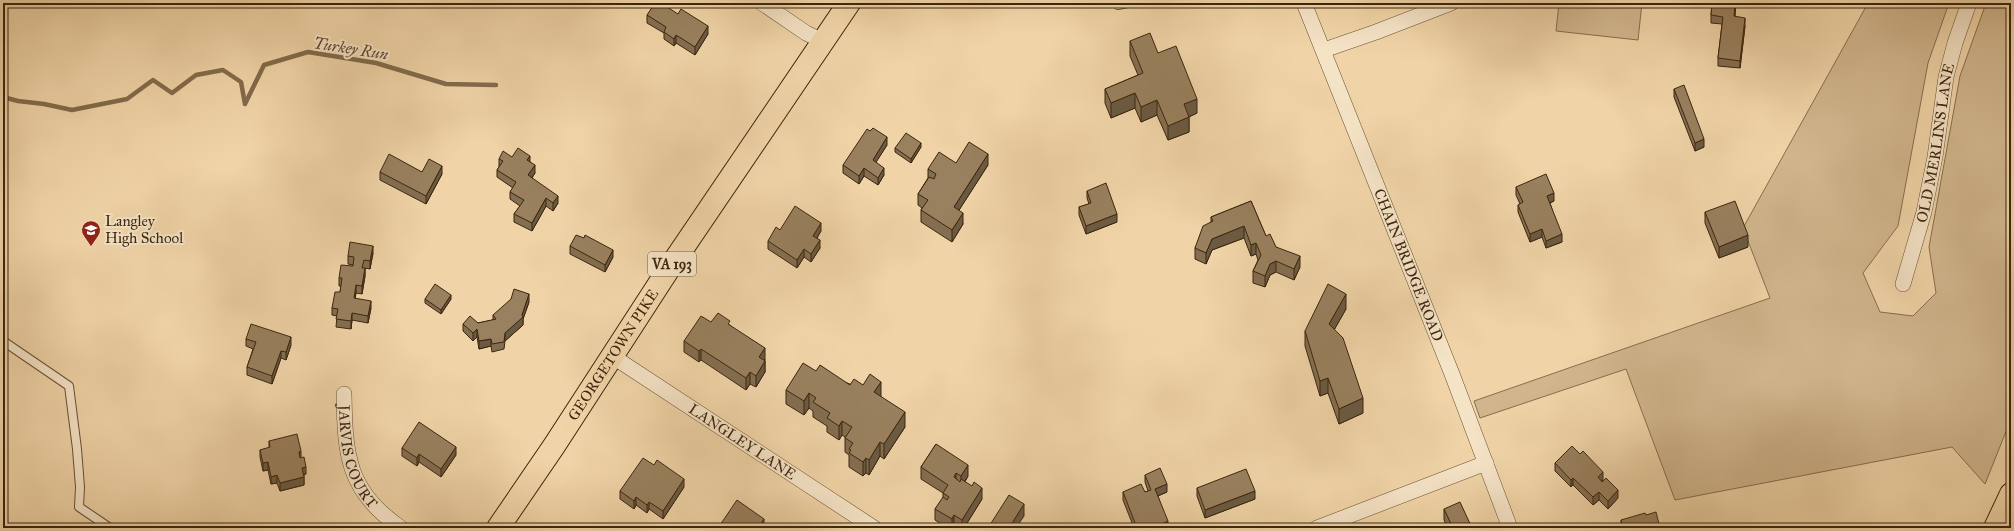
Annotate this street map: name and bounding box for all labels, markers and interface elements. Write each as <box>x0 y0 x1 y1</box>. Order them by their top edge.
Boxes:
water label: Turkey Run <box>312 33 390 64</box>
street label: OLD MERLINS LANE <box>1912 61 1958 225</box>
street label: CHAIN BRIDGE ROAD <box>1370 186 1447 344</box>
place label: Langley High School <box>105 212 184 247</box>
school or university icon: Langley High School <box>80 219 102 247</box>
road number: VA 193 <box>648 252 696 276</box>
street label: GEORGETOWN PIKE <box>564 285 662 424</box>
street label: LANGLEY LANE <box>685 400 800 484</box>
street label: JARVIS COURT <box>334 403 381 512</box>

